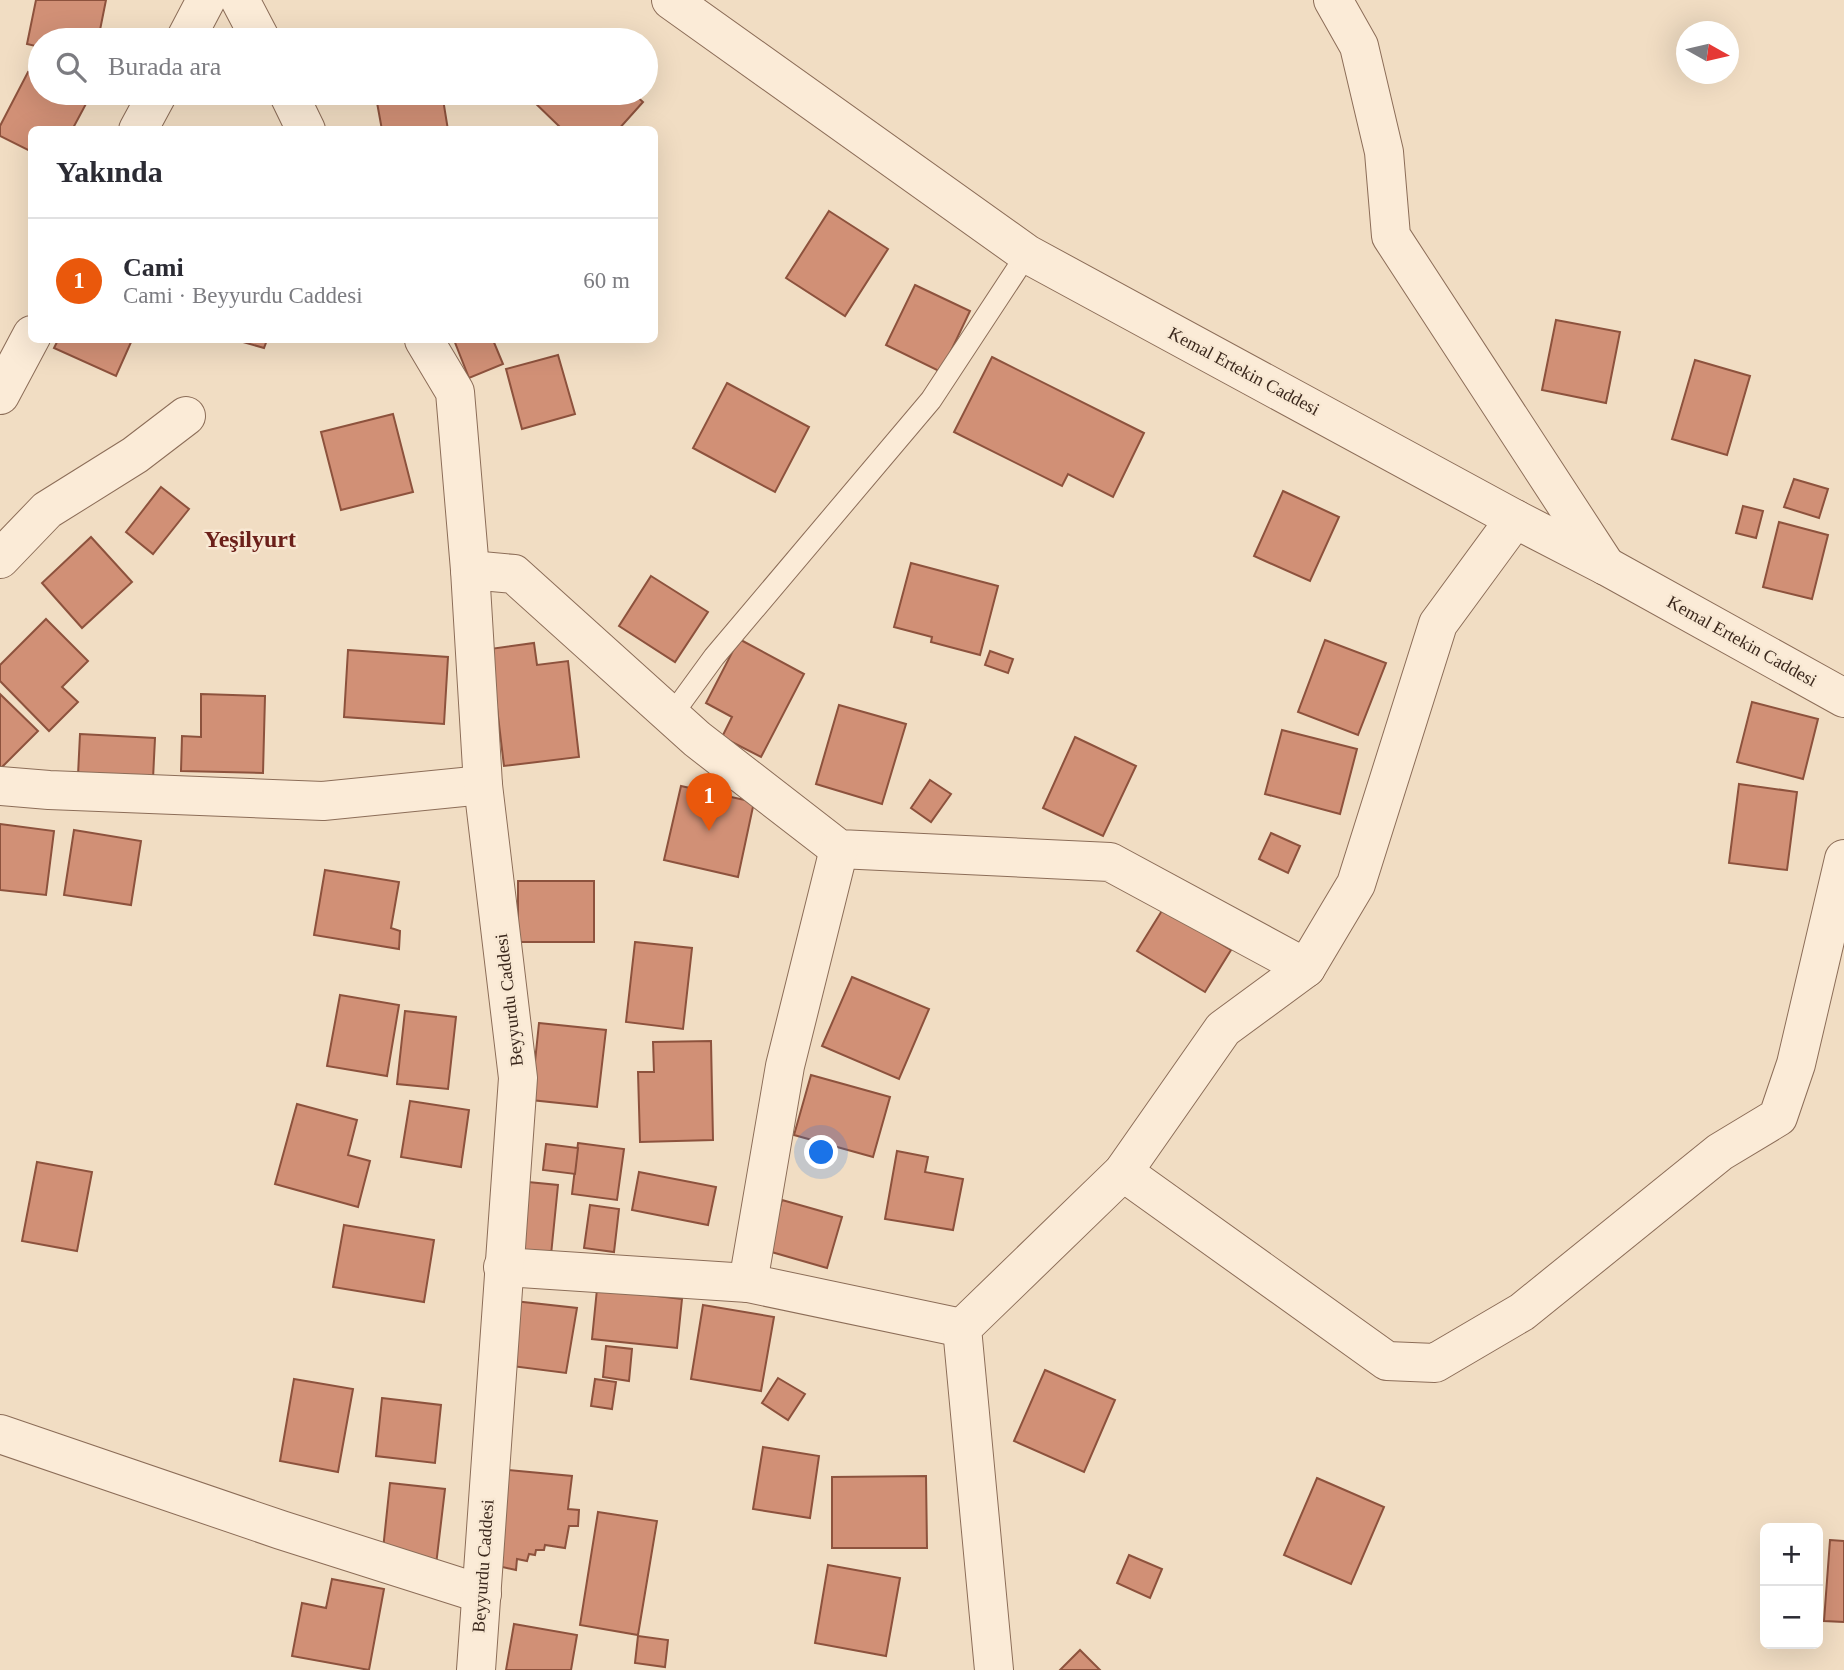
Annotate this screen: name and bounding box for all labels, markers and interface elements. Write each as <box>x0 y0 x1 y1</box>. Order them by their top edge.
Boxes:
north arrow <box>1676 21 1739 84</box>
search box <box>28 28 658 105</box>
icon: search <box>52 48 90 86</box>
text: Burada ara <box>108 52 221 81</box>
text: Yakında <box>56 155 163 188</box>
text: Cami <box>123 253 184 282</box>
text: 1 <box>73 268 85 293</box>
text: 60 m <box>583 268 630 293</box>
text: Cami · Beyyurdu Caddesi <box>123 283 363 308</box>
street label: Kemal Ertekin Caddesi <box>1165 323 1323 419</box>
district label: Yeşilyurt <box>204 526 296 552</box>
street label: Kemal Ertekin Caddesi <box>1664 592 1820 690</box>
pin: 1 <box>686 773 732 831</box>
street label: Beyyurdu Caddesi <box>491 933 527 1067</box>
your location <box>804 1135 838 1169</box>
street label: Beyyurdu Caddesi <box>468 1499 498 1633</box>
map controls <box>1760 1523 1823 1649</box>
button: + <box>1760 1523 1823 1586</box>
button: − <box>1760 1586 1823 1649</box>

